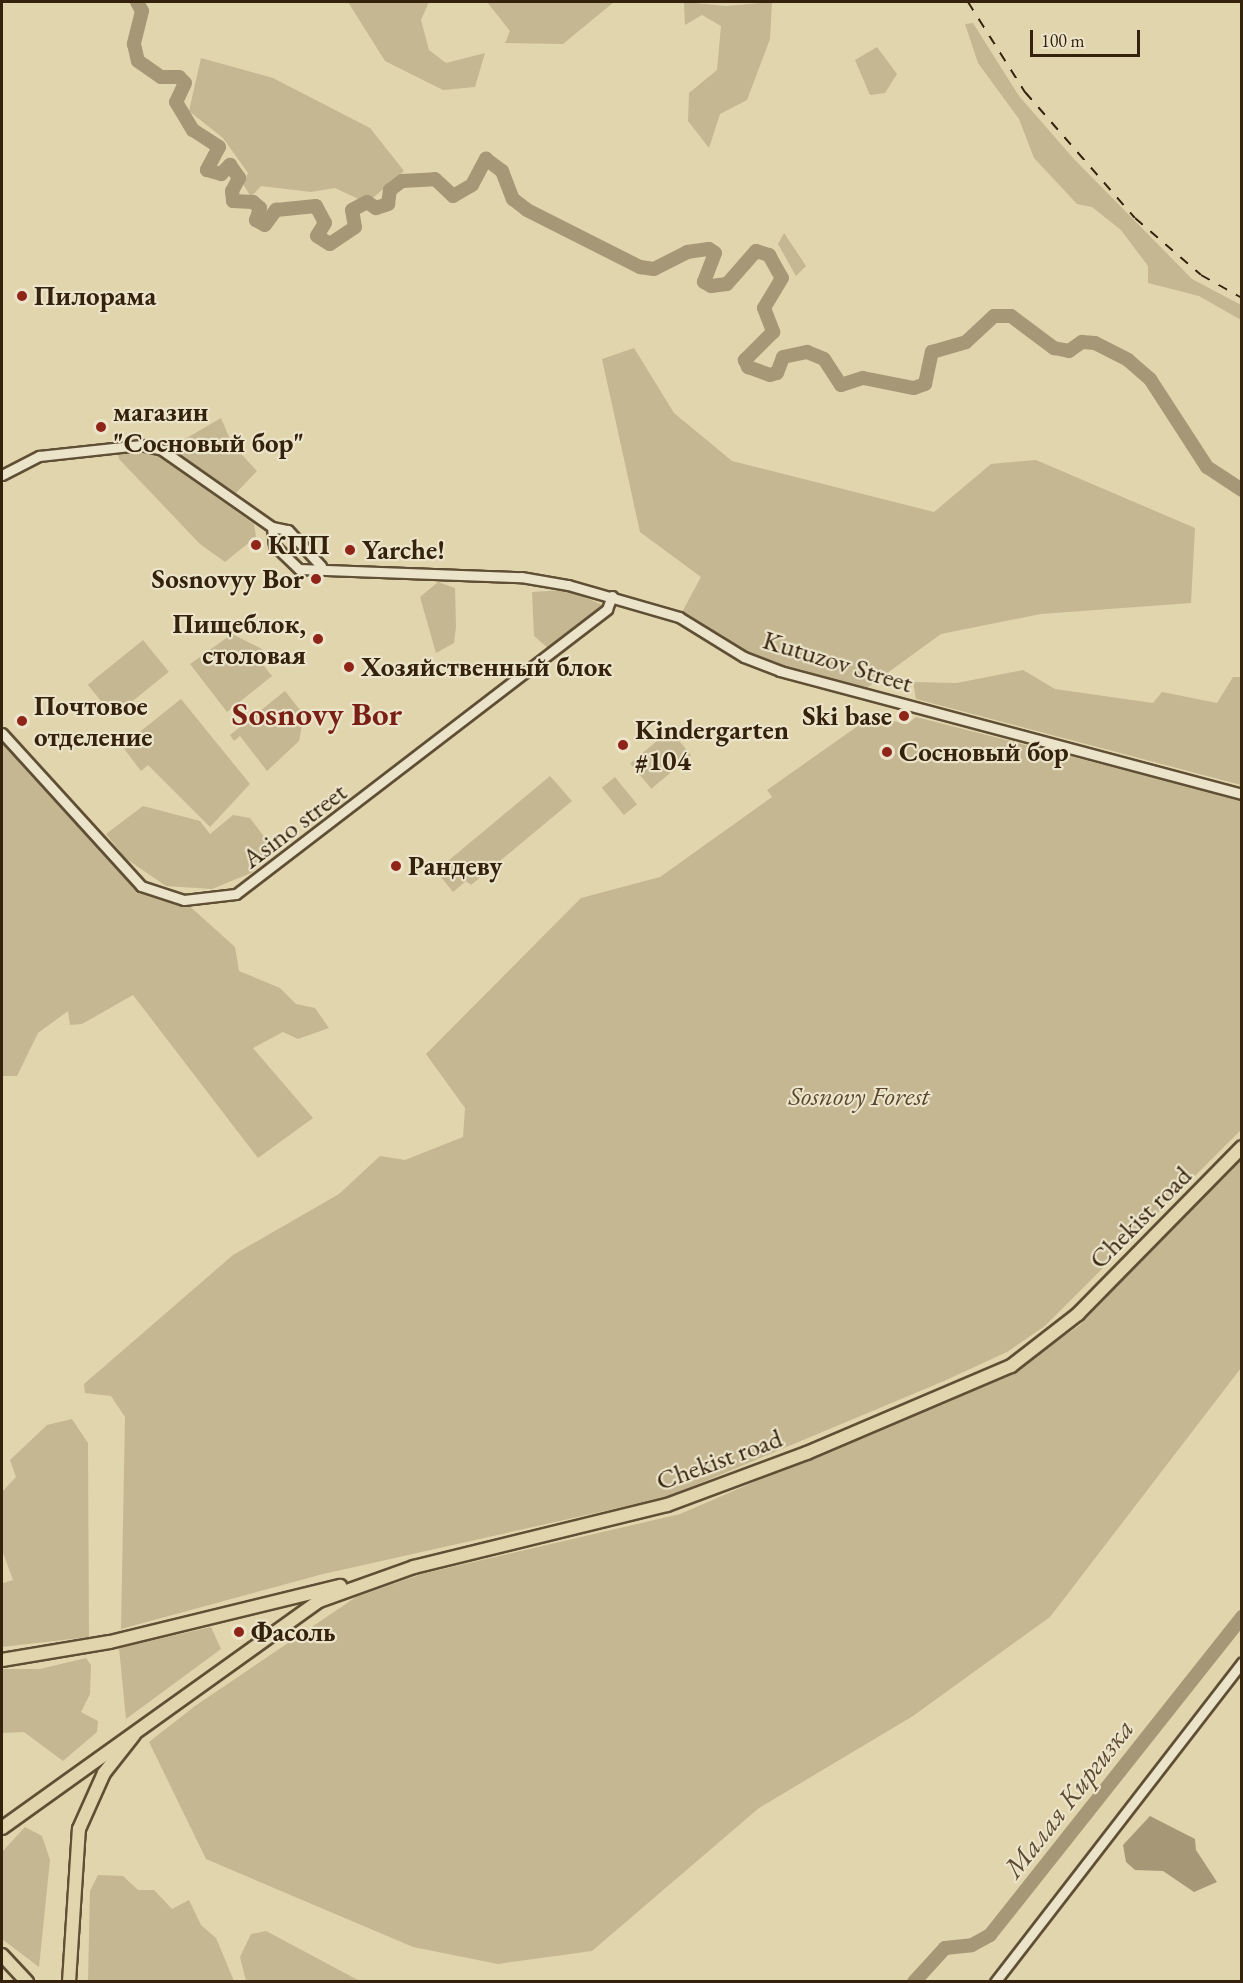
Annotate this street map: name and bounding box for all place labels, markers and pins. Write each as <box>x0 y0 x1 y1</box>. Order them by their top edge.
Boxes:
place label: Пилорама <box>34 280 156 312</box>
marker: Пилорама <box>15 289 29 303</box>
place label: магазин "Сосновый бор" <box>113 395 304 458</box>
marker: магазин "Сосновый бор" <box>94 420 108 434</box>
place label: КПП <box>268 529 330 561</box>
place label: Yarche! <box>362 534 445 566</box>
marker: КПП <box>249 538 263 552</box>
marker: Yarche! <box>343 543 357 557</box>
place label: Sosnovyy Bor <box>151 563 304 595</box>
marker: Sosnovyy Bor <box>309 572 323 586</box>
place label: Пищеблок, столовая <box>172 607 306 670</box>
marker: Пищеблок, столовая <box>311 632 325 646</box>
place label: Хозяйственный блок <box>361 651 612 683</box>
marker: Хозяйственный блок <box>342 660 356 674</box>
place label: Почтовое отделение <box>34 689 153 752</box>
place label: Ski base <box>802 700 892 732</box>
marker: Ski base <box>897 709 911 723</box>
place label: Kindergarten #104 <box>635 713 789 776</box>
marker: Почтовое отделение <box>15 714 29 728</box>
place label: Сосновый бор <box>899 736 1069 768</box>
marker: Kindergarten #104 <box>616 738 630 752</box>
marker: Сосновый бор <box>880 745 894 759</box>
place label: Рандеву <box>408 850 502 882</box>
marker: Рандеву <box>389 859 403 873</box>
place label: Фасоль <box>251 1616 336 1648</box>
marker: Фасоль <box>232 1625 246 1639</box>

